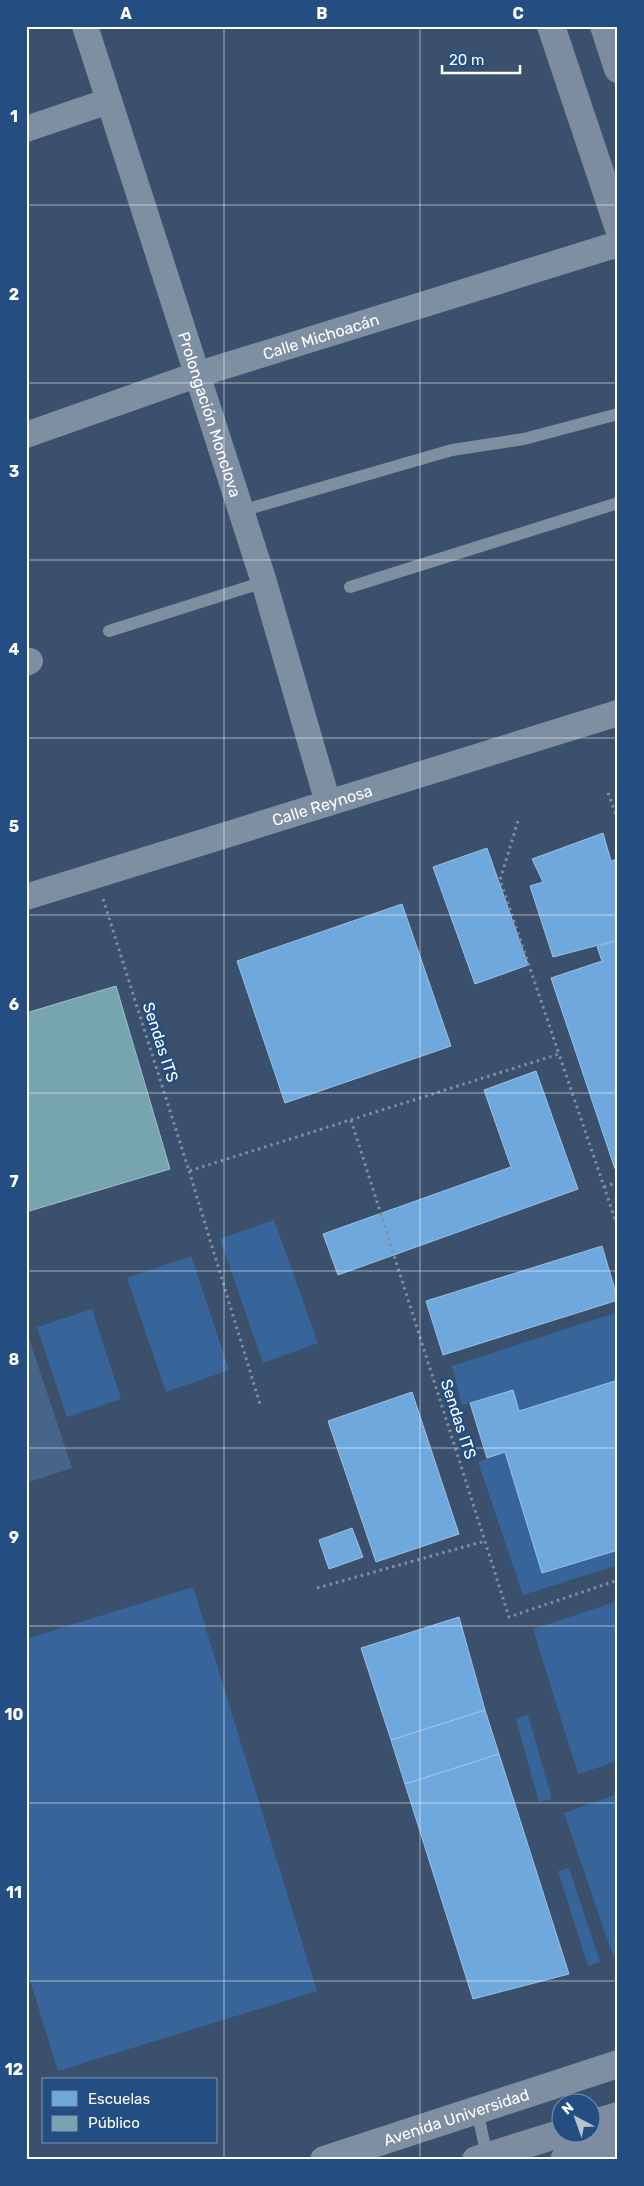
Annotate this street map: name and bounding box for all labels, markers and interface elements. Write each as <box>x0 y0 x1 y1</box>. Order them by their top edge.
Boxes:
text: A <box>120 4 132 23</box>
text: B <box>316 4 328 23</box>
text: C <box>512 4 524 23</box>
scale bar <box>442 42 519 74</box>
text: 20 m <box>449 51 484 69</box>
text: 1 <box>10 107 18 126</box>
text: 2 <box>9 285 19 304</box>
street label: Calle Michoacán <box>261 310 381 364</box>
street label: Prolongación Monclova <box>174 329 245 500</box>
text: 3 <box>9 462 19 481</box>
text: 4 <box>9 640 20 659</box>
street label: Calle Reynosa <box>270 781 375 830</box>
text: 5 <box>9 817 19 836</box>
text: 6 <box>9 995 19 1014</box>
street label: Sendas ITS <box>139 1000 182 1084</box>
text: 7 <box>9 1172 19 1191</box>
text: 8 <box>9 1350 20 1369</box>
street label: Sendas ITS <box>437 1377 480 1461</box>
text: 9 <box>9 1528 19 1547</box>
text: 10 <box>5 1705 24 1724</box>
text: 11 <box>6 1883 22 1902</box>
text: 12 <box>5 2060 23 2079</box>
legend <box>42 2078 218 2144</box>
street label: Avenida Universidad <box>381 2085 532 2150</box>
text: Escuelas <box>88 2090 150 2108</box>
north arrow <box>552 2094 602 2144</box>
text: N <box>558 2099 577 2118</box>
text: Público <box>88 2114 140 2132</box>

